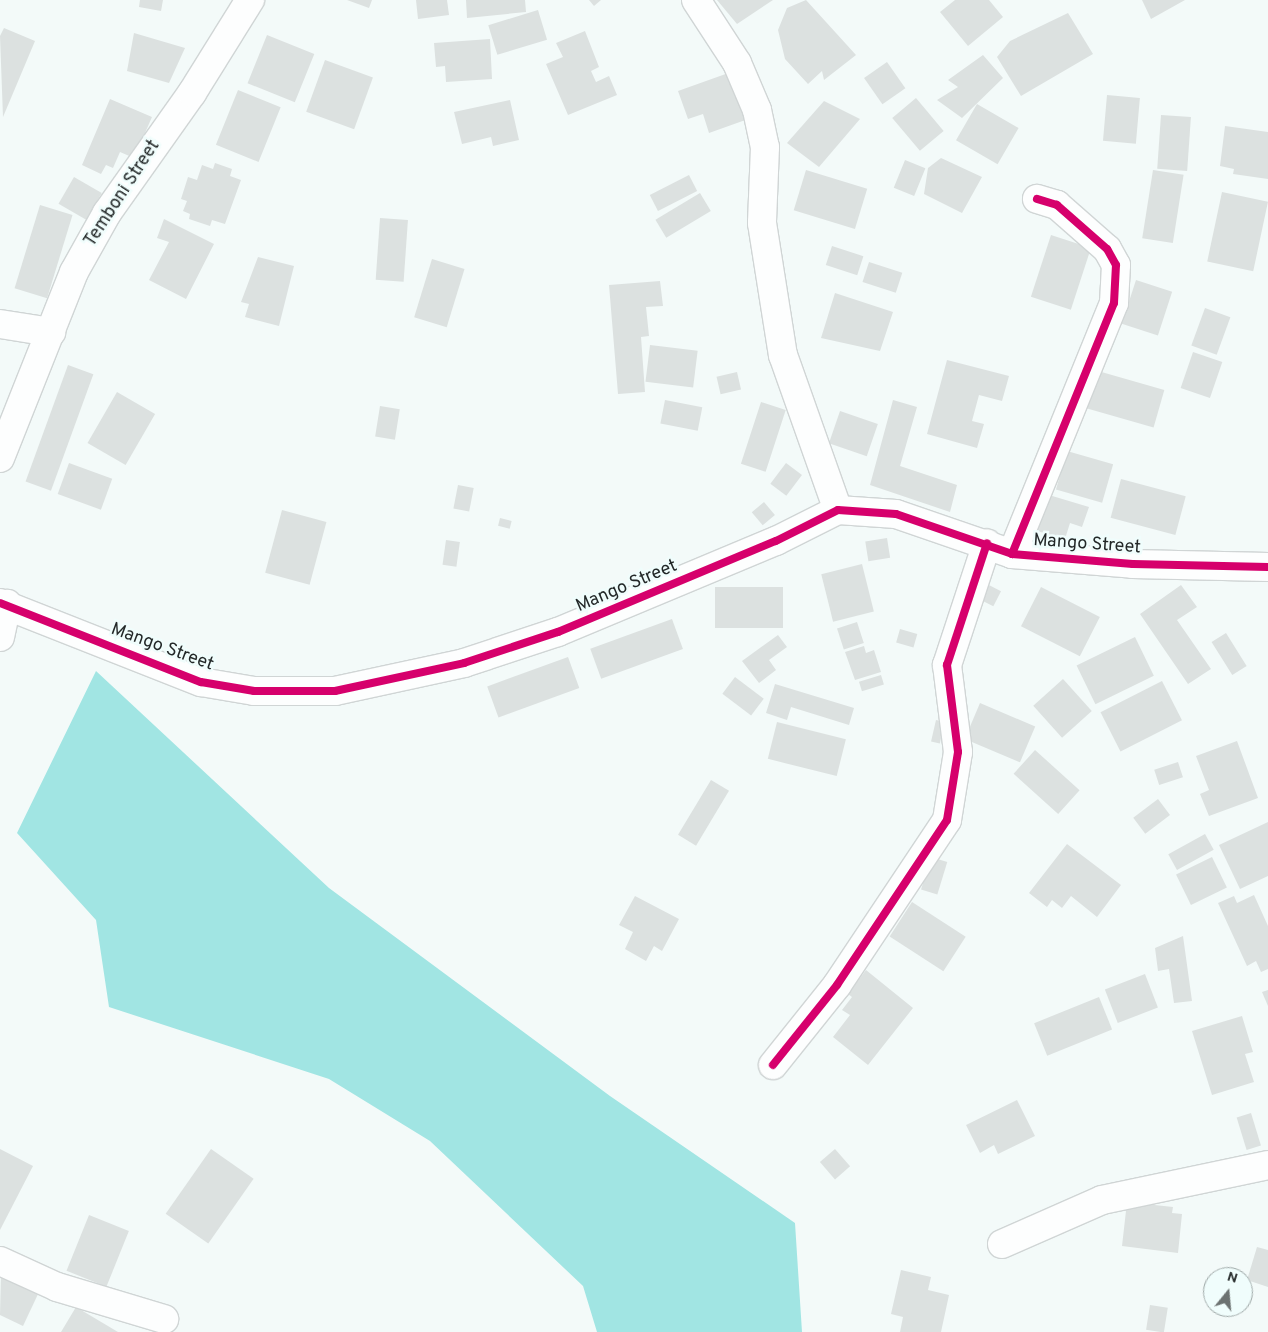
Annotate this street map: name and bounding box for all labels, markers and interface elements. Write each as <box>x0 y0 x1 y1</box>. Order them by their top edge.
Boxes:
street label: Temboni Street <box>80 137 166 251</box>
street label: Mango Street <box>1032 530 1142 560</box>
street label: Mango Street <box>573 556 681 618</box>
street label: Mango Street <box>108 619 216 677</box>
north arrow <box>1203 1267 1253 1317</box>
text: N <box>1225 1269 1240 1288</box>

